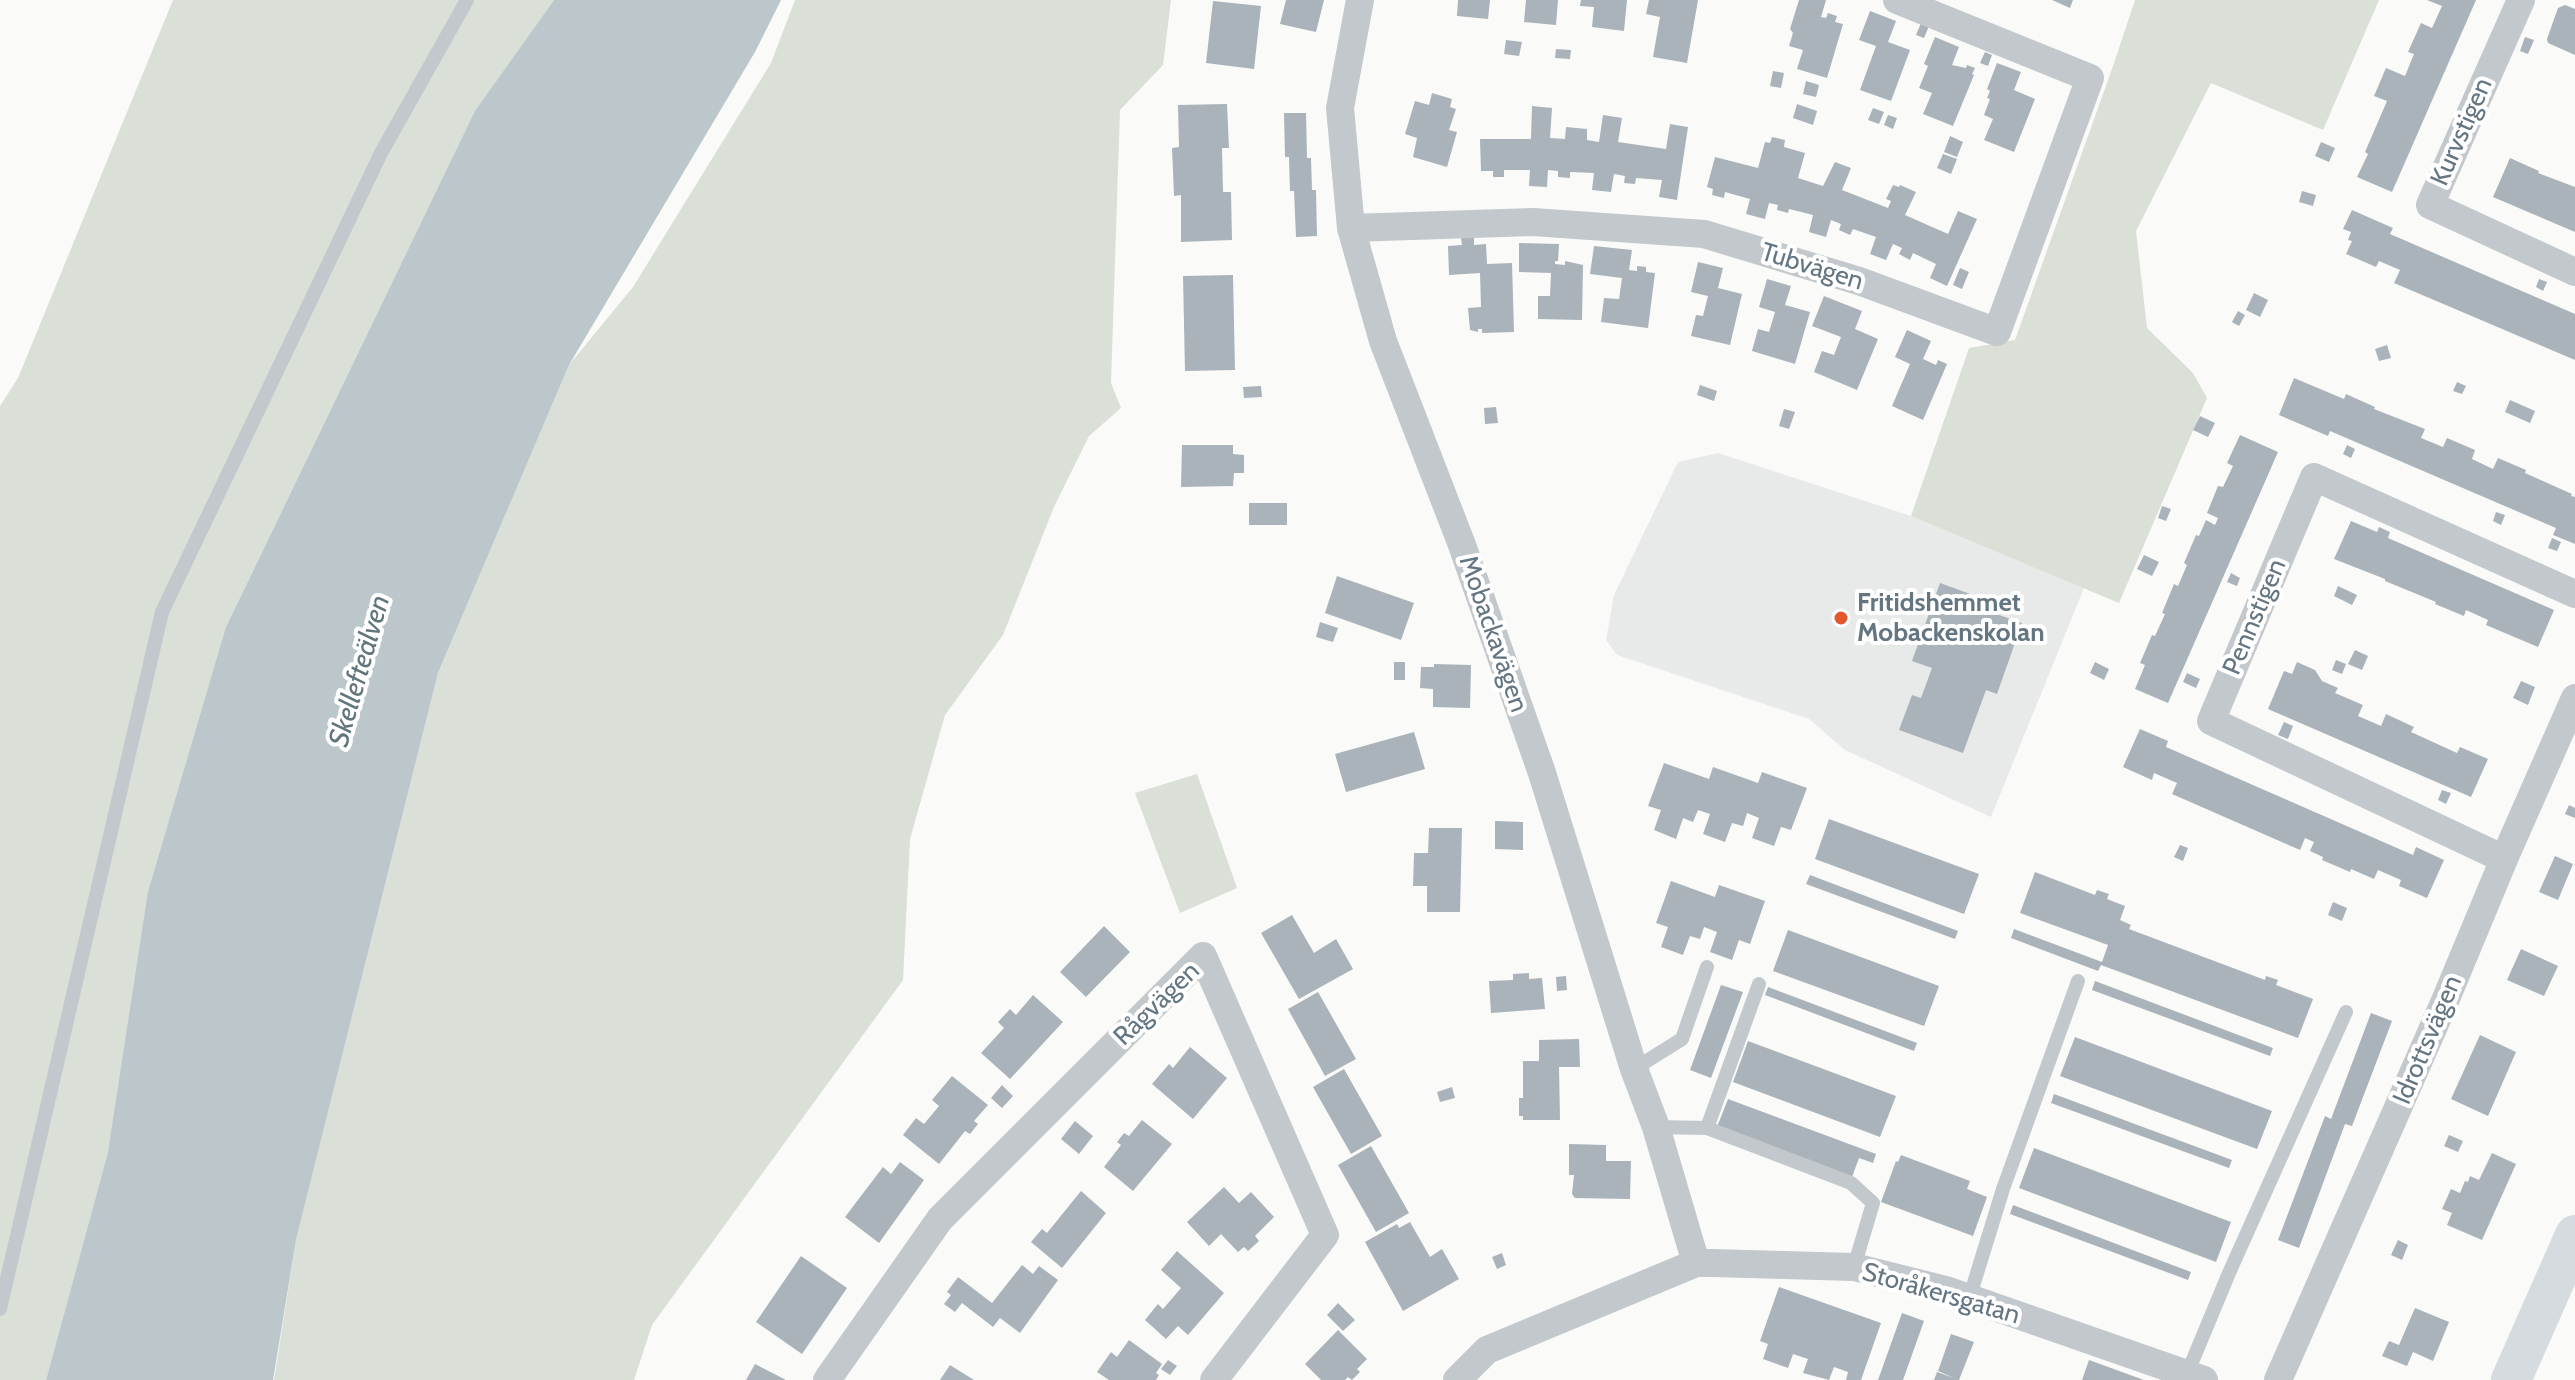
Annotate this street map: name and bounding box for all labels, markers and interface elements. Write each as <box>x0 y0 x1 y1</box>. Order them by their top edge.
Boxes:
street label: Kurvstigen <box>2424 73 2500 191</box>
street label: Tubvägen <box>1757 237 1867 297</box>
street label: Mobackavägen <box>1452 552 1534 716</box>
street label: Pennstigen <box>2217 554 2293 680</box>
place label: Fritidshemmet Mobackenskolan <box>1857 587 2045 648</box>
water label: Skellefteälven <box>322 592 398 750</box>
marker: Fritidshemmet Mobackenskolan <box>1832 609 1850 627</box>
street label: Rågvägen <box>1108 956 1206 1052</box>
street label: Idrottsvägen <box>2387 971 2469 1109</box>
street label: Storåkersgatan <box>1859 1257 2023 1331</box>

